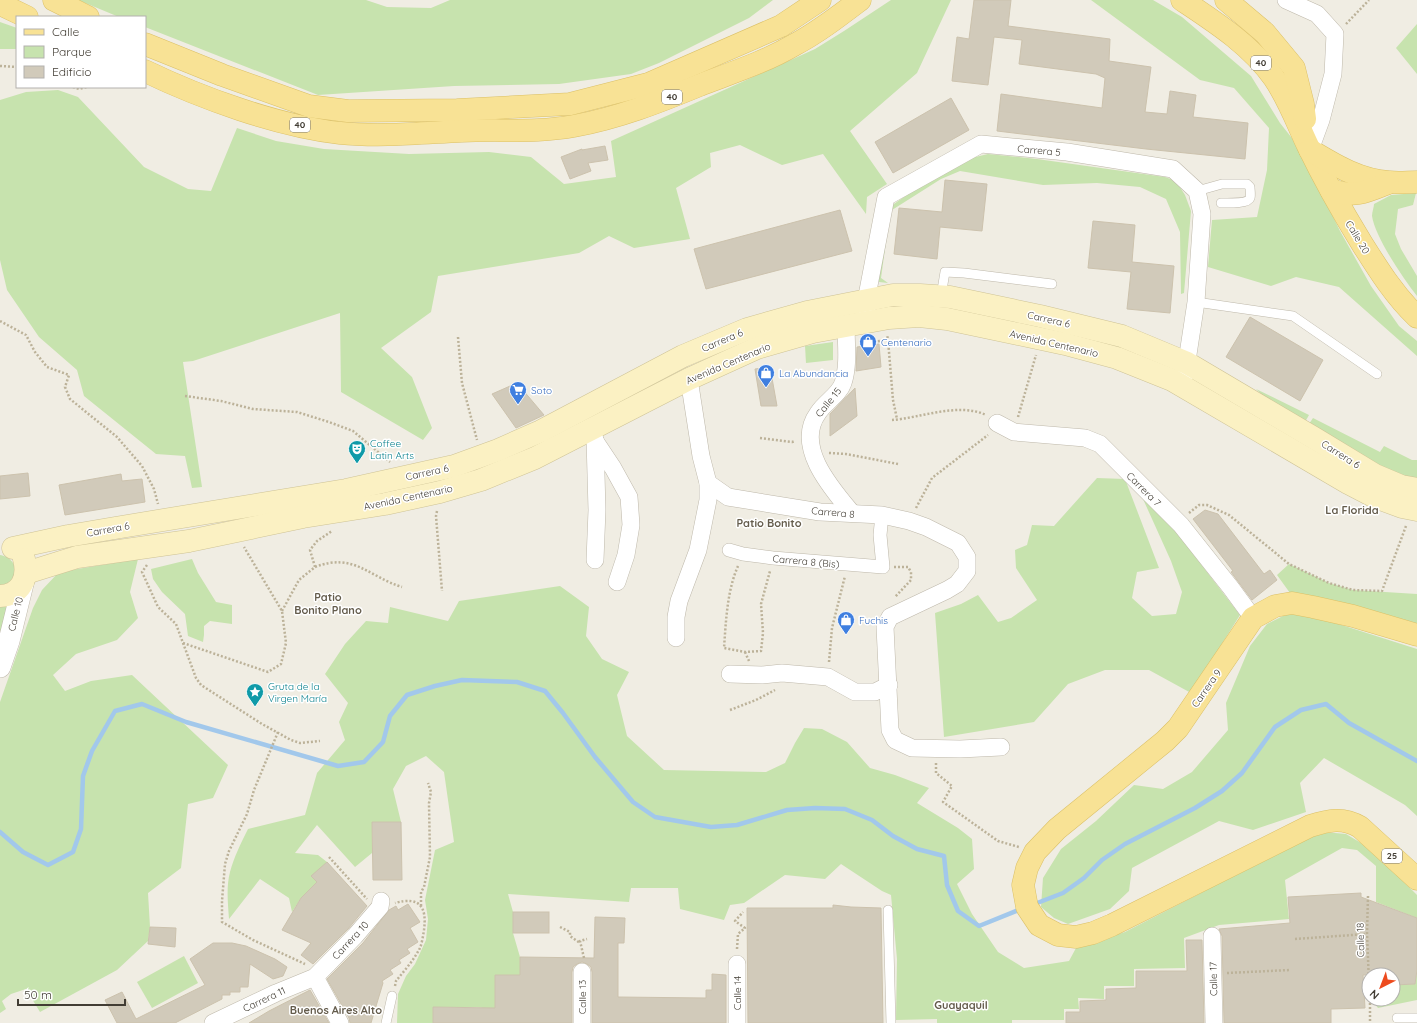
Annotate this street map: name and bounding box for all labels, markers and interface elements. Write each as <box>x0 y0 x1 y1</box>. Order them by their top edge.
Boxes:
legend <box>16 16 146 88</box>
text: Calle <box>52 24 80 39</box>
text: Parque <box>52 44 92 59</box>
road number: 40 <box>1251 56 1271 70</box>
text: Edificio <box>52 64 92 79</box>
road number: 40 <box>662 90 682 104</box>
road number: 40 <box>290 118 310 132</box>
street label: Carrera 5 <box>1017 142 1061 159</box>
street label: Calle 20 <box>1342 218 1373 256</box>
street label: Carrera 6 <box>1026 308 1072 331</box>
street label: Carrera 6 <box>700 326 745 355</box>
street label: Avenida Centenario <box>1008 327 1100 360</box>
shop icon: Centenario <box>858 332 878 357</box>
place label: Centenario <box>881 336 932 349</box>
street label: Avenida Centenario <box>684 340 772 387</box>
shop icon: La Abundancia <box>756 363 776 388</box>
place label: La Abundancia <box>779 367 848 380</box>
supermarket icon: Soto <box>508 380 528 405</box>
place label: Soto <box>531 384 552 397</box>
street label: Calle 15 <box>812 385 844 420</box>
place label: Coffee Latin Arts <box>370 437 414 462</box>
street label: Carrera 6 <box>1319 437 1363 472</box>
theatre icon: Coffee Latin Arts <box>347 439 367 464</box>
street label: Carrera 6 <box>404 461 450 483</box>
street label: Carrera 7 <box>1124 469 1164 509</box>
street label: Avenida Centenario <box>362 482 454 513</box>
district label: La Florida <box>1325 503 1379 517</box>
street label: Carrera 8 <box>811 504 855 521</box>
district label: Patio Bonito <box>736 516 802 530</box>
street label: Carrera 6 <box>85 519 131 540</box>
street label: Carrera 8 (Bis) <box>772 552 840 571</box>
district label: Patio Bonito Plano <box>294 590 362 617</box>
street label: Calle 10 <box>5 595 26 633</box>
shop icon: Fuchis <box>836 610 856 635</box>
place label: Fuchis <box>859 614 888 627</box>
street label: Carrera 9 <box>1189 666 1225 710</box>
place label: Gruta de la Virgen María <box>268 680 327 705</box>
place icon: Gruta de la Virgen María <box>245 682 265 707</box>
road number: 25 <box>1382 849 1402 863</box>
street label: Carrera 10 <box>329 918 371 962</box>
street label: Calle 18 <box>1354 923 1367 957</box>
street label: Calle 17 <box>1207 962 1220 996</box>
north arrow <box>1361 967 1401 1007</box>
street label: Calle 14 <box>731 976 744 1010</box>
street label: Calle 13 <box>576 980 589 1014</box>
scale bar <box>18 981 125 1007</box>
street label: Carrera 11 <box>241 984 288 1015</box>
text: 50 m <box>24 987 52 1002</box>
text: N <box>1367 987 1382 1002</box>
district label: Guayaquil <box>934 998 988 1012</box>
district label: Buenos Aires Alto <box>290 1003 382 1017</box>

